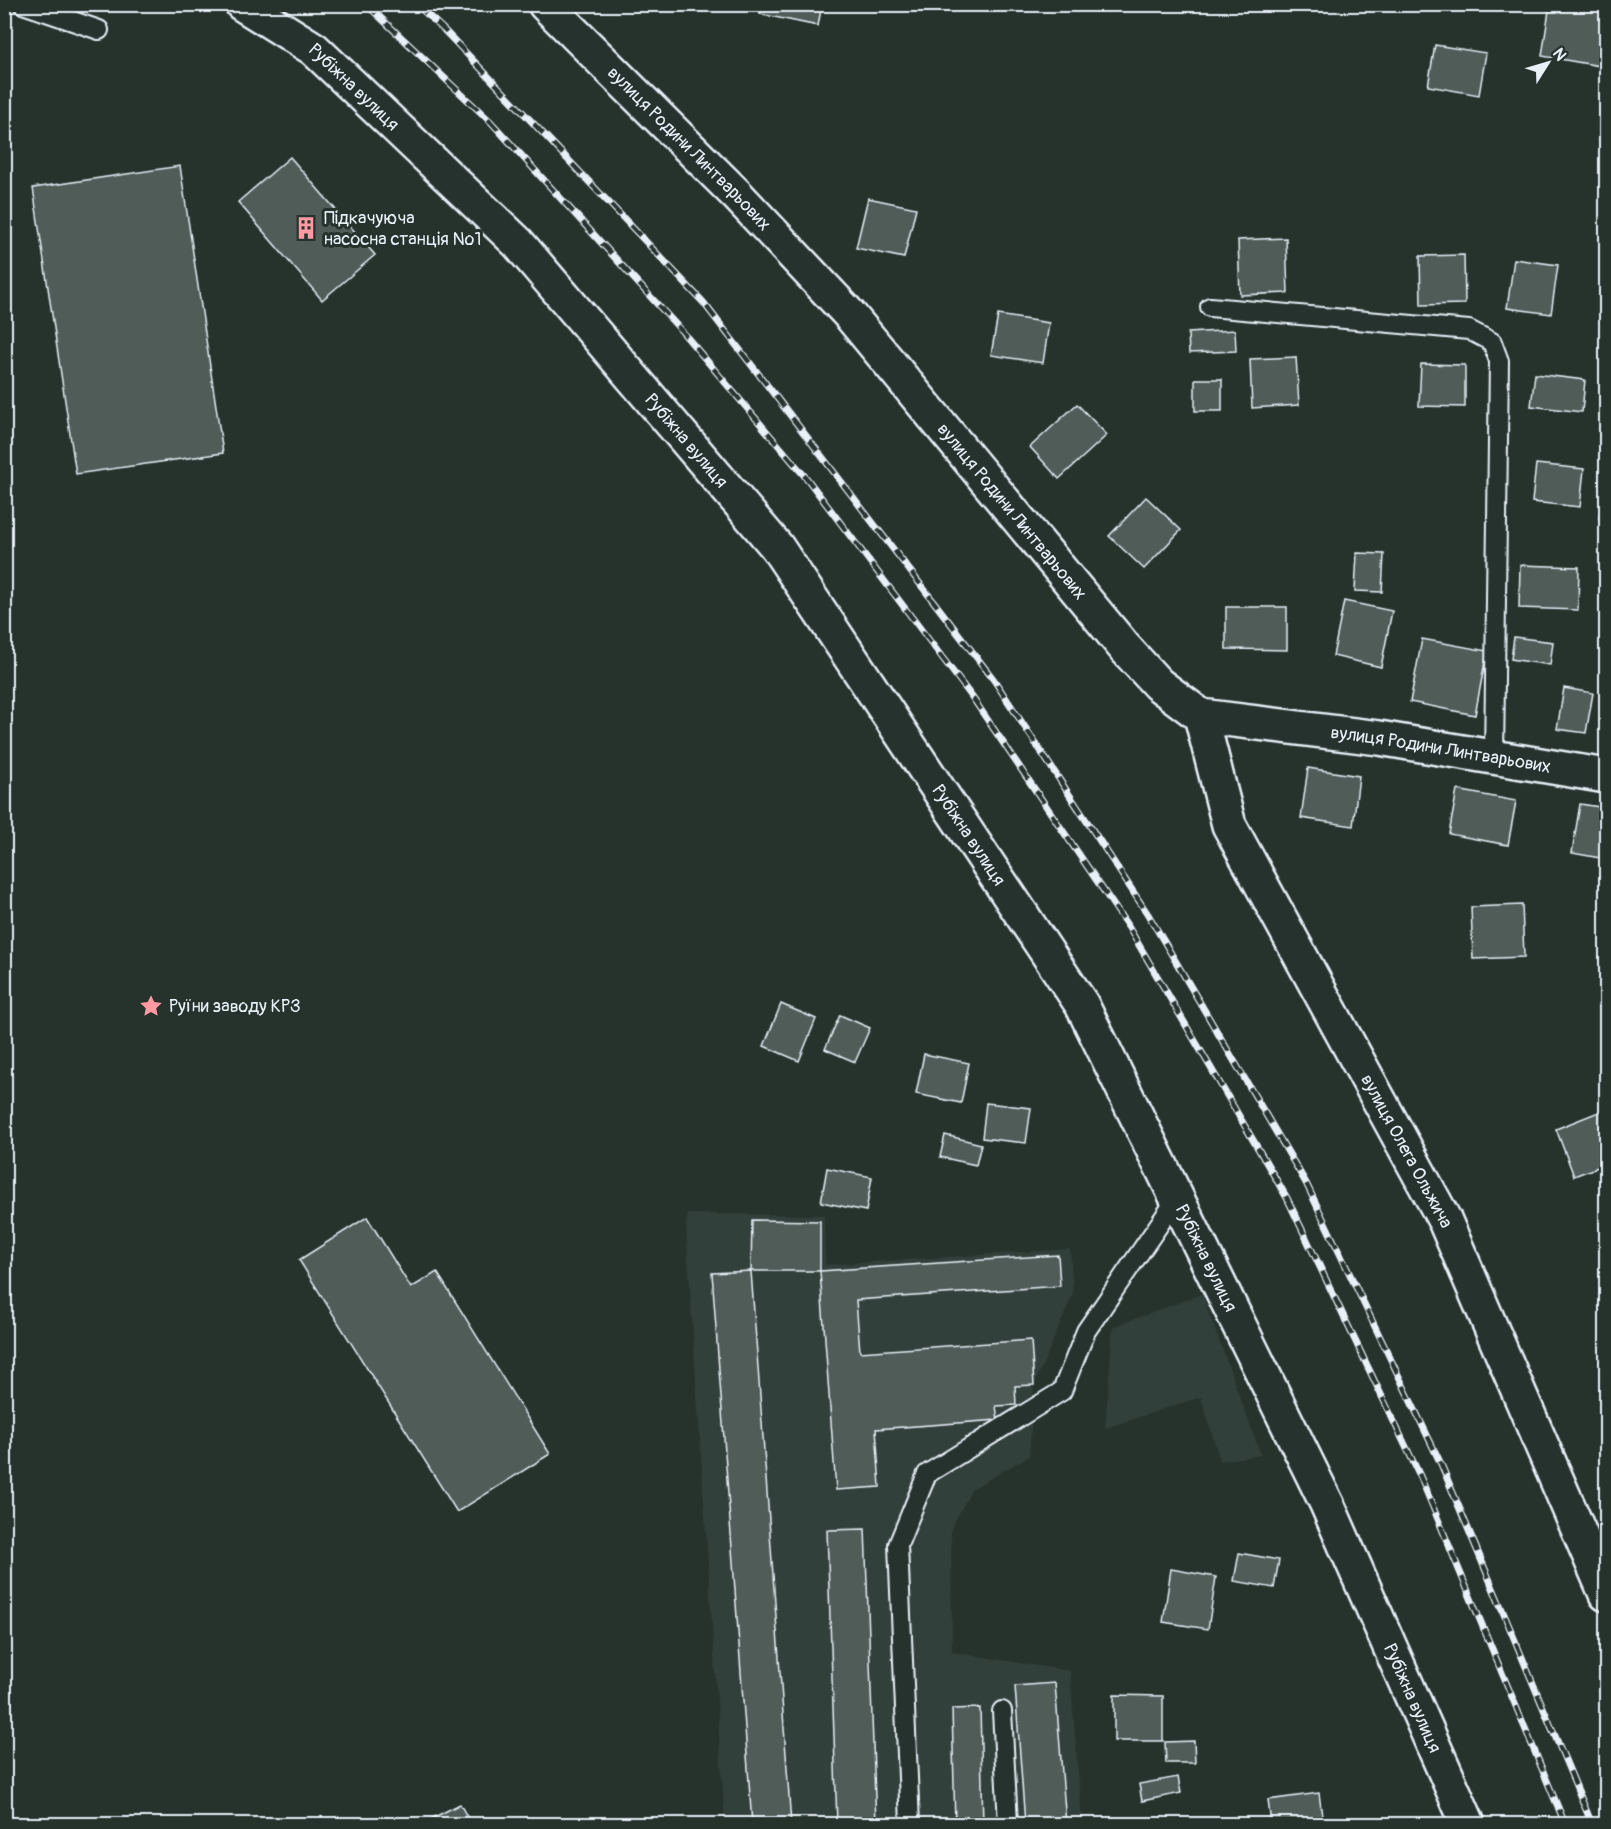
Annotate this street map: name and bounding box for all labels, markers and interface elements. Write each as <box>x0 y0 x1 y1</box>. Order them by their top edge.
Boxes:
north arrow <box>1518 33 1578 93</box>
street label: Рубіжна вулиця <box>303 39 404 136</box>
text: N <box>1548 44 1571 65</box>
street label: вулиця Родини Линтварьових <box>602 62 775 236</box>
place label: Підкачуюча насосна станція №1 <box>324 207 481 251</box>
building icon: Підкачуюча насосна станція №1 <box>293 215 319 241</box>
street label: Рубіжна вулиця <box>639 389 733 493</box>
street label: вулиця Родини Линтварьових <box>932 418 1091 605</box>
street label: вулиця Родини Линтварьових <box>1329 721 1552 779</box>
street label: Рубіжна вулиця <box>927 780 1010 890</box>
place icon: Руїни заводу КРЗ <box>138 993 164 1019</box>
place label: Руїни заводу КРЗ <box>169 995 301 1018</box>
street label: вулиця Олега Ольжича <box>1355 1070 1458 1232</box>
street label: Рубіжна вулиця <box>1170 1201 1242 1316</box>
street label: Рубіжна вулиця <box>1378 1640 1446 1756</box>

